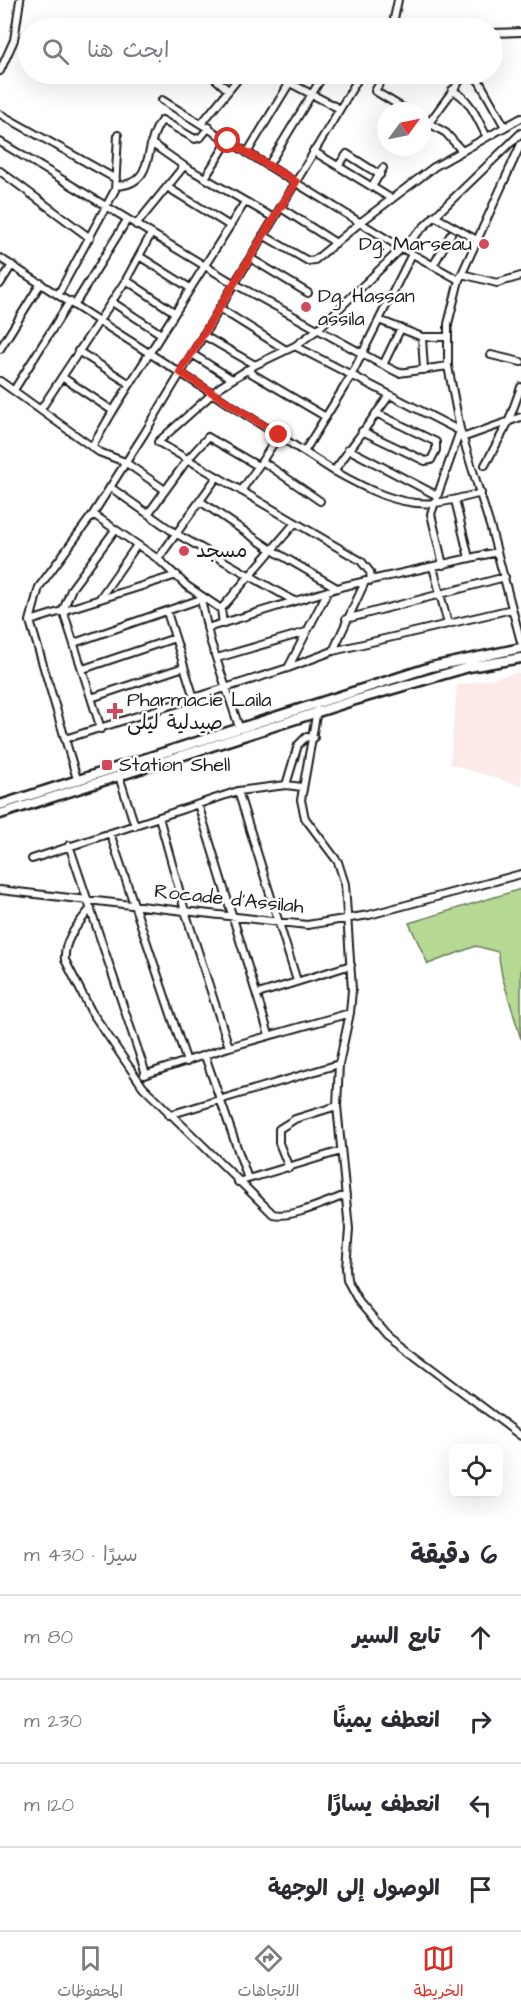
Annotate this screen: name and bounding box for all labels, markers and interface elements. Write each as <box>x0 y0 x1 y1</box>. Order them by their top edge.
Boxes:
search box <box>18 18 503 84</box>
icon: search <box>39 35 72 68</box>
text: ابحث هنا <box>87 35 169 66</box>
north arrow <box>377 102 431 156</box>
route start <box>214 127 240 153</box>
place label: Dg. Marseau <box>359 230 472 259</box>
marker: Dg. Marseau <box>477 237 491 251</box>
place label: Dg. Hassan assila <box>318 282 415 333</box>
marker: Dg. Hassan assila <box>299 300 313 314</box>
route end <box>265 421 291 447</box>
place label: مسجد <box>196 537 247 565</box>
marker: مسجد <box>177 544 191 558</box>
place label: Pharmacie Laila صيدلية ليلى <box>127 686 272 737</box>
marker: Pharmacie Laila صيدلية ليلى <box>108 704 122 718</box>
place label: Station Shell <box>119 751 230 779</box>
marker: Station Shell <box>100 758 114 772</box>
street label: Rocade d'Assilah <box>153 877 305 921</box>
map controls <box>449 1444 503 1498</box>
button: locate <box>449 1444 503 1498</box>
text: 6 دقيقة <box>410 1537 497 1573</box>
text: سيرًا · 430 m <box>24 1541 138 1569</box>
text: تابع السير <box>353 1621 440 1652</box>
icon: ahead <box>464 1621 497 1654</box>
text: 80 m <box>24 1623 73 1651</box>
text: انعطف يمينًا <box>333 1705 440 1736</box>
icon: right <box>464 1705 497 1738</box>
text: 230 m <box>24 1707 82 1735</box>
text: انعطف يسارًا <box>327 1789 440 1820</box>
icon: left <box>464 1789 497 1822</box>
text: 120 m <box>24 1791 74 1819</box>
text: الوصول إلى الوجهة <box>268 1873 440 1904</box>
icon: arrive <box>464 1873 497 1906</box>
tab: المحفوظات <box>57 1942 123 2005</box>
tab: الاتجاهات <box>238 1942 299 2005</box>
tab: الخريطة <box>414 1942 464 2005</box>

